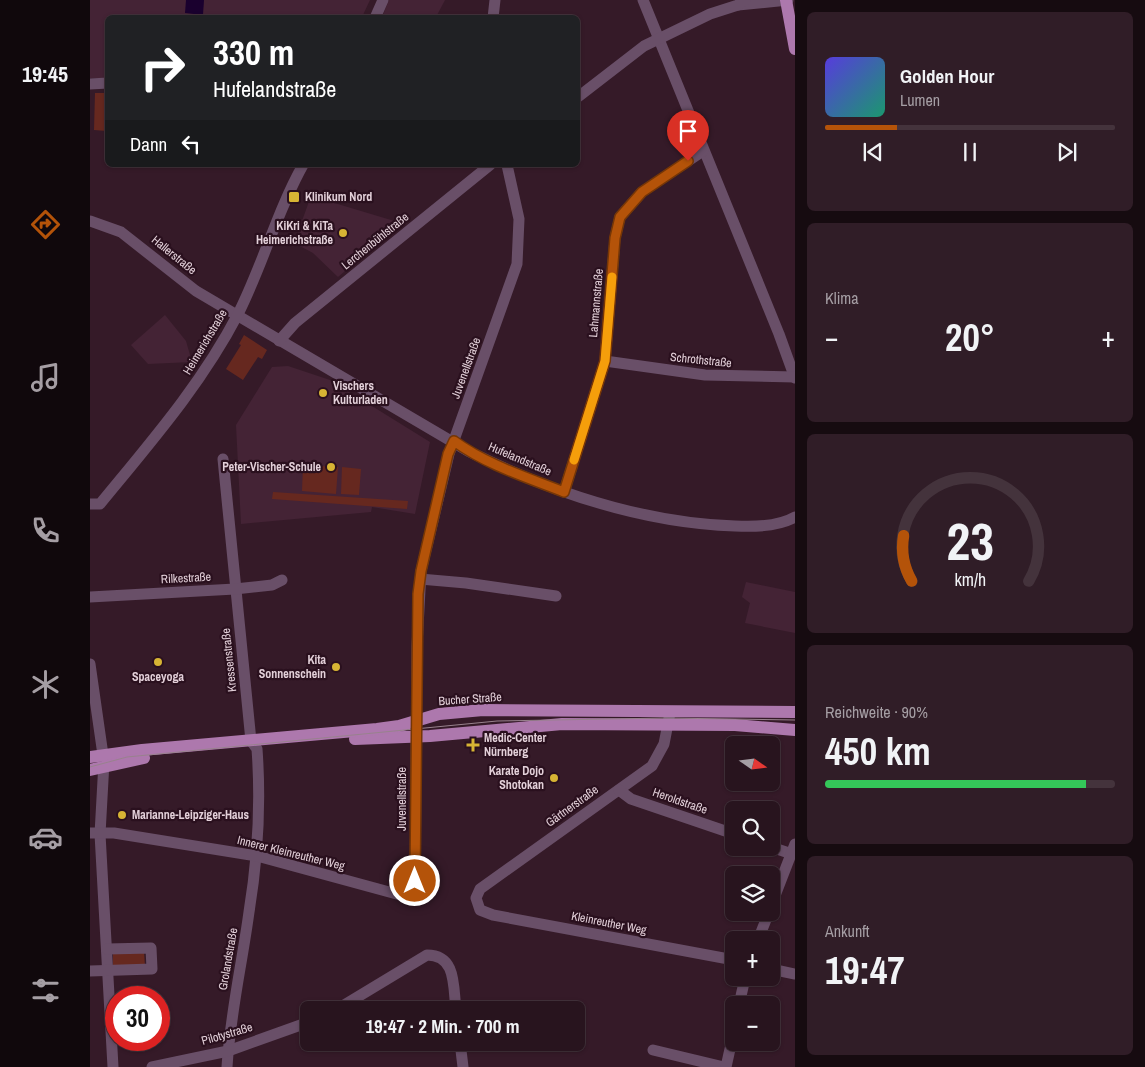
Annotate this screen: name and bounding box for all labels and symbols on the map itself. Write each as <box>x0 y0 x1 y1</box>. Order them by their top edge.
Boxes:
pin <box>667 110 709 161</box>
place label: Klinikum Nord <box>305 189 372 205</box>
marker: Klinikum Nord <box>287 190 301 204</box>
street label: Lerchenbühlstraße <box>338 209 412 273</box>
place label: KiKri & KiTa Heimerichstraße <box>256 218 334 248</box>
marker: KiKri & KiTa Heimerichstraße <box>337 227 349 239</box>
street label: Hallerstraße <box>148 232 200 278</box>
street label: Lahmannstraße <box>585 268 607 338</box>
street label: Heimerichstraße <box>179 306 231 378</box>
street label: Juvenellstraße <box>448 335 484 401</box>
street label: Schrothstraße <box>669 349 733 371</box>
place label: Vischers Kulturladen <box>333 378 388 408</box>
marker: Vischers Kulturladen <box>317 387 329 399</box>
street label: Hufelandstraße <box>486 438 554 480</box>
place label: Peter-Vischer-Schule <box>222 459 322 475</box>
marker: Peter-Vischer-Schule <box>325 461 337 473</box>
street label: Rilkestraße <box>160 569 212 587</box>
street label: Kressenstraße <box>218 627 240 693</box>
place label: Kita Sonnenschein <box>259 652 327 682</box>
marker: Spaceyoga <box>152 656 164 668</box>
marker: Kita Sonnenschein <box>330 661 342 673</box>
place label: Spaceyoga <box>132 669 185 685</box>
street label: Bucher Straße <box>438 689 502 709</box>
place label: Medic-Center Nürnberg <box>484 730 547 760</box>
north arrow <box>725 736 780 791</box>
marker: Medic-Center Nürnberg <box>466 738 480 752</box>
place label: Karate Dojo Shotokan <box>489 763 544 793</box>
street label: Juvenellstraße <box>394 767 410 831</box>
marker: Karate Dojo Shotokan <box>548 772 560 784</box>
street label: Gärtnerstraße <box>543 782 601 830</box>
street label: Heroldstraße <box>651 784 709 818</box>
place label: Marianne-Leipziger-Haus <box>132 807 250 823</box>
marker: Marianne-Leipziger-Haus <box>116 809 128 821</box>
street label: Innerer Kleinreuther Weg <box>236 832 347 874</box>
position arrow <box>388 854 440 906</box>
street label: Kleinreuther Weg <box>570 908 649 938</box>
street label: Grolandstraße <box>215 927 241 991</box>
speed limit sign: 30 <box>105 986 170 1051</box>
street label: Pilotystraße <box>200 1019 254 1049</box>

